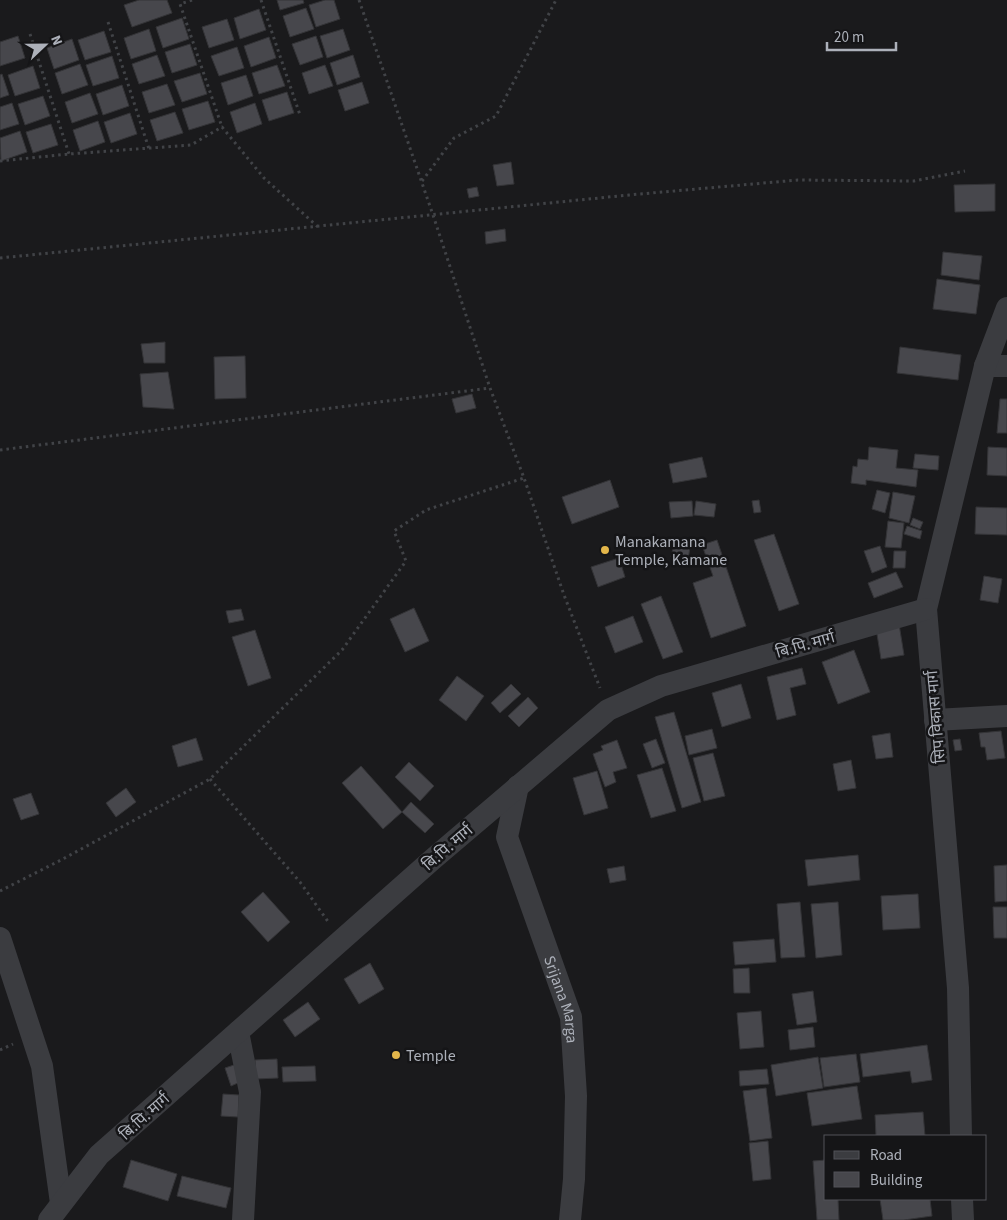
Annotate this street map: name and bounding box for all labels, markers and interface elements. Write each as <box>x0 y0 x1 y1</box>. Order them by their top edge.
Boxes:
north arrow <box>20 20 70 70</box>
scale bar <box>827 20 896 52</box>
text: 20 m <box>834 27 864 48</box>
text: N <box>45 32 67 49</box>
place label: Manakamana Temple, Kamane <box>615 531 727 571</box>
marker: Manakamana Temple, Kamane <box>599 544 611 556</box>
street label: बि.पि. मार्ग <box>773 626 838 664</box>
street label: सिप विकास मार्ग <box>921 668 951 764</box>
street label: बि.पि. मार्ग <box>418 819 478 876</box>
street label: Srijana Marga <box>538 953 583 1044</box>
place label: Temple <box>406 1045 456 1067</box>
marker: Temple <box>390 1049 402 1061</box>
street label: बि.पि. मार्ग <box>115 1088 175 1145</box>
legend <box>824 1135 987 1200</box>
text: Road <box>870 1145 902 1166</box>
text: Building <box>870 1170 923 1191</box>

